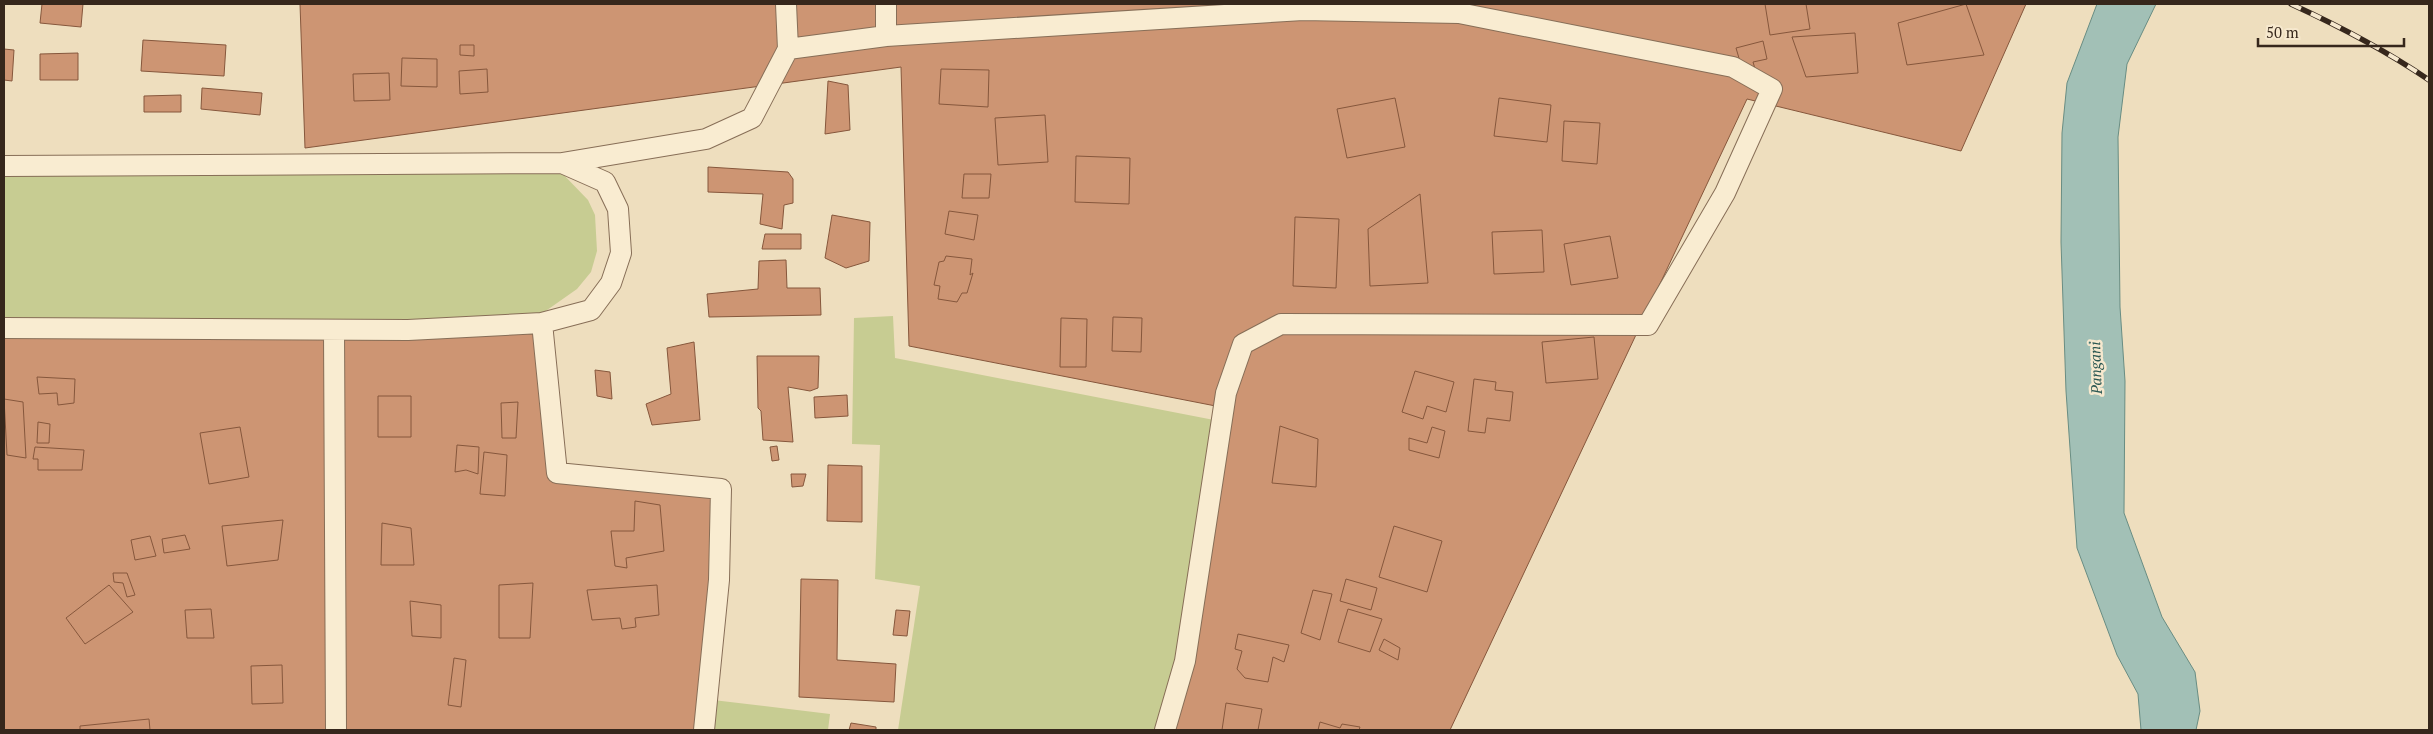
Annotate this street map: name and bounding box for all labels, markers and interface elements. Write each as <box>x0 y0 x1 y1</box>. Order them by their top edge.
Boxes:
scale bar <box>2258 15 2404 47</box>
text: 50 m <box>2266 22 2299 42</box>
water label: Pangani <box>2084 340 2106 396</box>

